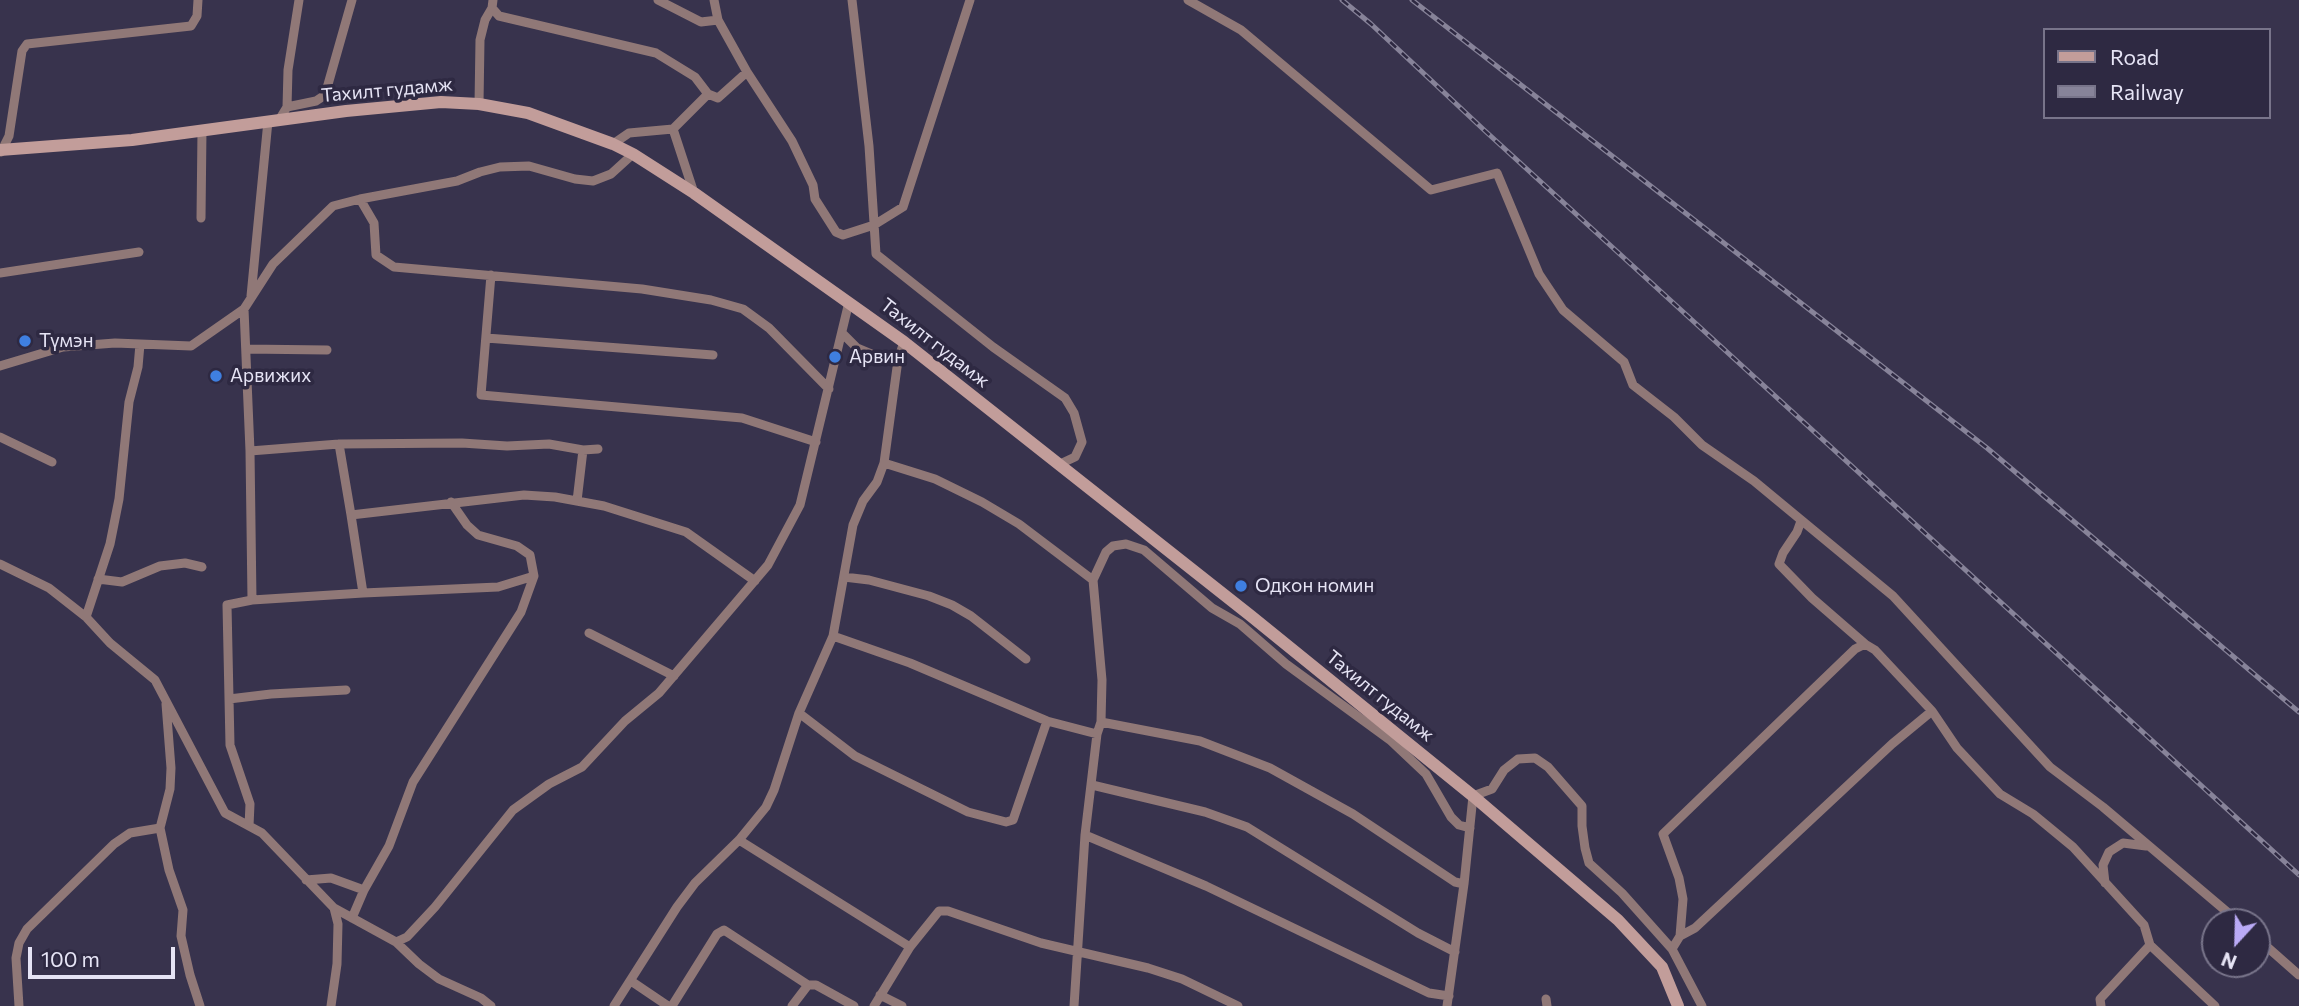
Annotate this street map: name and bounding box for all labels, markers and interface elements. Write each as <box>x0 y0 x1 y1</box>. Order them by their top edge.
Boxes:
legend <box>2044 28 2271 119</box>
text: Road <box>2110 44 2159 69</box>
street label: Тахилт гудамж <box>320 73 454 107</box>
text: Railway <box>2110 79 2184 104</box>
street label: Тахилт гудамж <box>876 293 994 393</box>
place label: Түмэн <box>39 330 93 352</box>
marker: Түмэн <box>17 333 33 349</box>
place label: Арвин <box>849 346 905 368</box>
marker: Арвин <box>827 349 843 365</box>
place label: Арвижих <box>230 365 311 387</box>
marker: Арвижих <box>208 368 224 384</box>
place label: Одкон номин <box>1255 575 1374 597</box>
marker: Одкон номин <box>1233 578 1249 594</box>
street label: Тахилт гудамж <box>1322 646 1438 746</box>
north arrow <box>2201 908 2271 978</box>
scale bar <box>32 932 178 976</box>
text: 100 m <box>41 946 100 971</box>
text: N <box>2218 948 2240 974</box>

